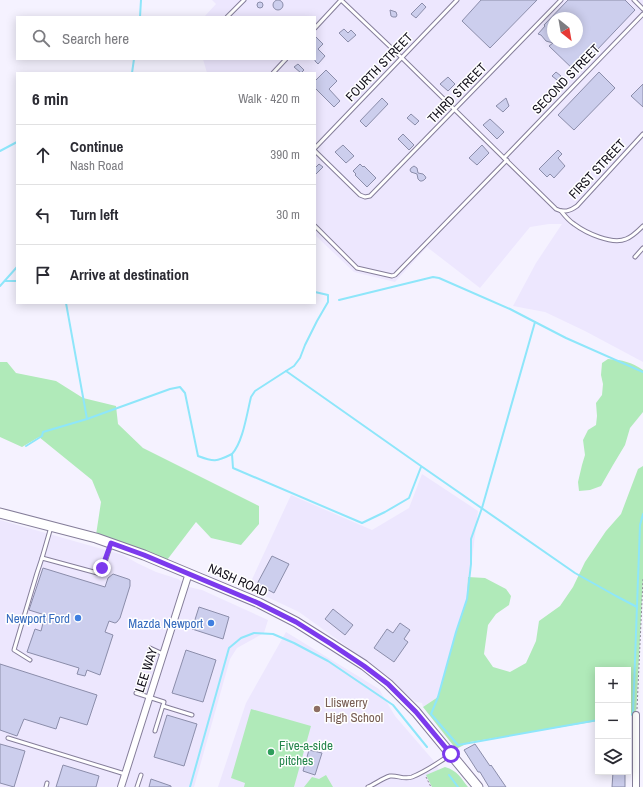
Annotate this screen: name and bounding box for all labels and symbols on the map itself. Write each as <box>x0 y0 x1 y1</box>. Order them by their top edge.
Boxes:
north arrow <box>547 12 583 48</box>
street label: FOURTH STREET <box>342 29 416 105</box>
street label: SECOND STREET <box>528 40 604 117</box>
street label: THIRD STREET <box>424 59 490 127</box>
street label: FIRST STREET <box>565 135 629 202</box>
route end <box>93 559 111 577</box>
street label: NASH ROAD <box>206 559 271 601</box>
place label: Newport Ford <box>6 610 70 627</box>
marker: Newport Ford <box>73 613 83 623</box>
place label: Mazda Newport <box>128 615 203 632</box>
marker: Mazda Newport <box>206 618 216 628</box>
street label: LEE WAY <box>131 645 161 695</box>
place label: Lliswerry High School <box>325 694 383 726</box>
marker: Lliswerry High School <box>312 704 322 714</box>
place label: Five-a-side pitches <box>279 737 333 769</box>
route start <box>442 745 460 763</box>
marker: Five-a-side pitches <box>266 747 276 757</box>

